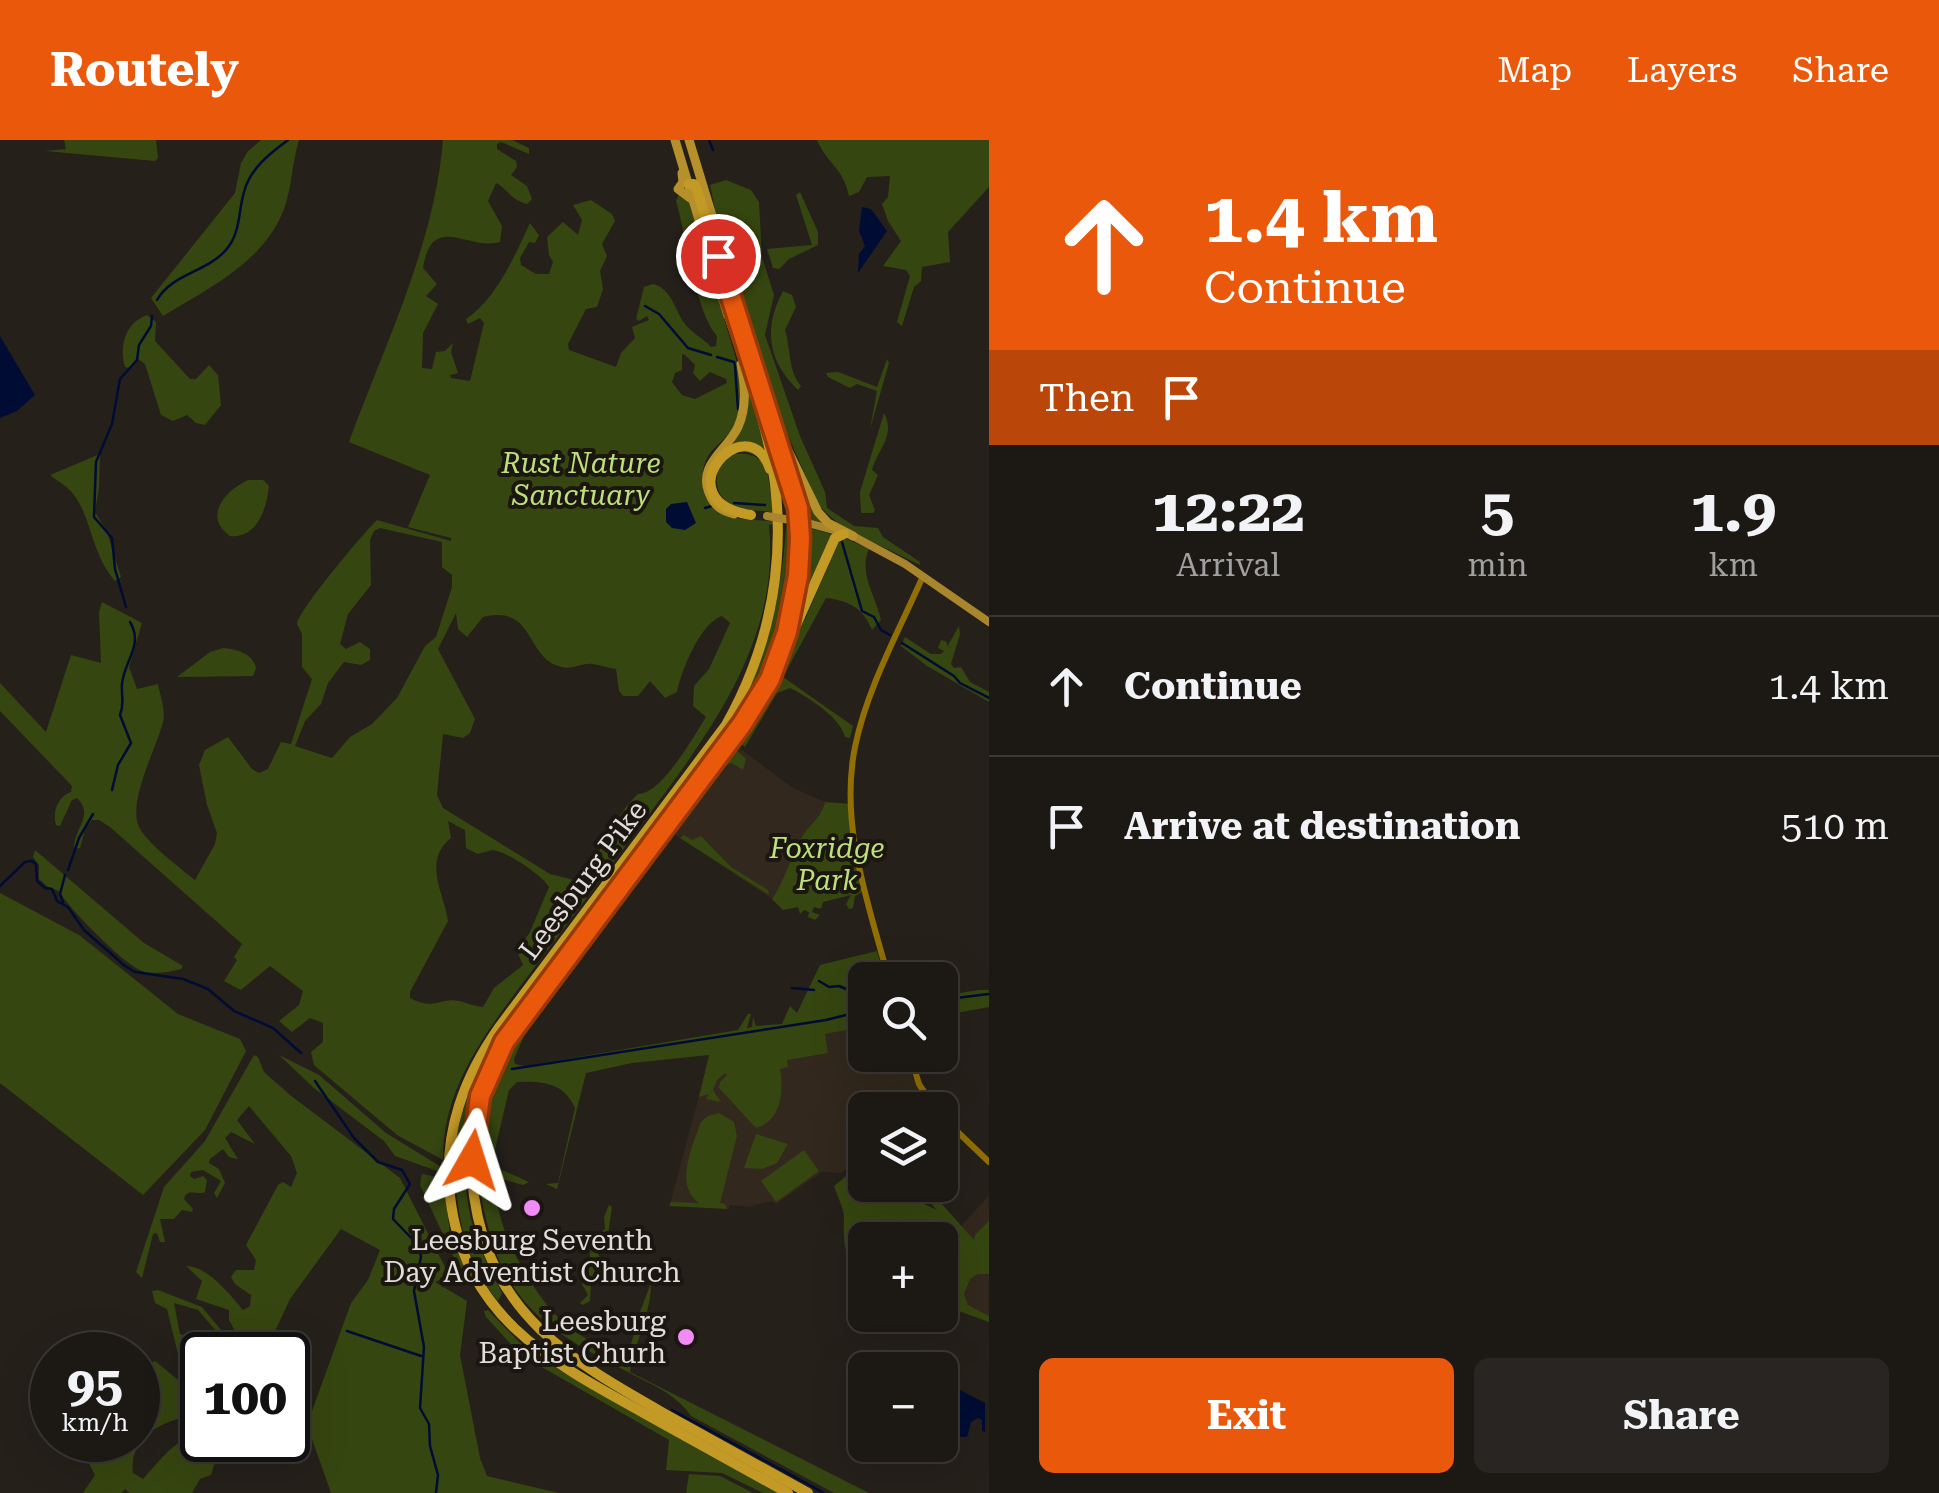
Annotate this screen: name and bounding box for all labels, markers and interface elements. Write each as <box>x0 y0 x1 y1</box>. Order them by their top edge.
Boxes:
text: Routely <box>50 42 239 98</box>
text: Map <box>1497 50 1572 91</box>
text: Layers <box>1627 50 1737 91</box>
text: Share <box>1792 50 1889 91</box>
text: 1.4 km <box>1204 177 1438 259</box>
icon: ahead <box>1039 180 1169 310</box>
pin <box>676 214 761 299</box>
icon: arrive <box>691 229 746 284</box>
text: Continue <box>1204 261 1406 314</box>
icon: arrive <box>1154 370 1209 425</box>
text: Then <box>1039 376 1134 420</box>
park label: Rust Nature Sanctuary <box>500 447 661 512</box>
text: 12:22 <box>1152 475 1305 546</box>
text: 5 <box>1481 475 1514 546</box>
text: 1.9 <box>1690 475 1776 546</box>
text: Arrival <box>1176 546 1280 584</box>
text: min <box>1468 546 1528 584</box>
text: km <box>1709 546 1758 584</box>
icon: ahead <box>1039 659 1094 714</box>
text: Continue <box>1124 664 1302 708</box>
text: 1.4 km <box>1768 664 1889 708</box>
street label: Leesburg Pike <box>512 794 654 966</box>
icon: arrive <box>1039 799 1094 854</box>
text: Arrive at destination <box>1124 804 1520 848</box>
text: 510 m <box>1781 804 1889 848</box>
park label: Foxridge Park <box>768 832 885 897</box>
map controls <box>848 962 958 1462</box>
button: search <box>848 962 958 1072</box>
button: layers <box>848 1092 958 1202</box>
position arrow <box>420 1108 524 1212</box>
marker: Leesburg Seventh Day Adventist Church <box>521 1197 543 1219</box>
button: + <box>848 1222 958 1332</box>
place label: Leesburg Seventh Day Adventist Church <box>383 1224 681 1289</box>
place label: Leesburg Baptist Churh <box>479 1305 666 1370</box>
marker: Leesburg Baptist Churh <box>675 1326 697 1348</box>
speed limit sign: 100 <box>180 1332 310 1462</box>
button: − <box>848 1352 958 1462</box>
text: 95 <box>67 1356 123 1414</box>
button: Exit <box>1039 1358 1454 1473</box>
button: Share <box>1474 1358 1889 1473</box>
text: km/h <box>62 1408 128 1437</box>

